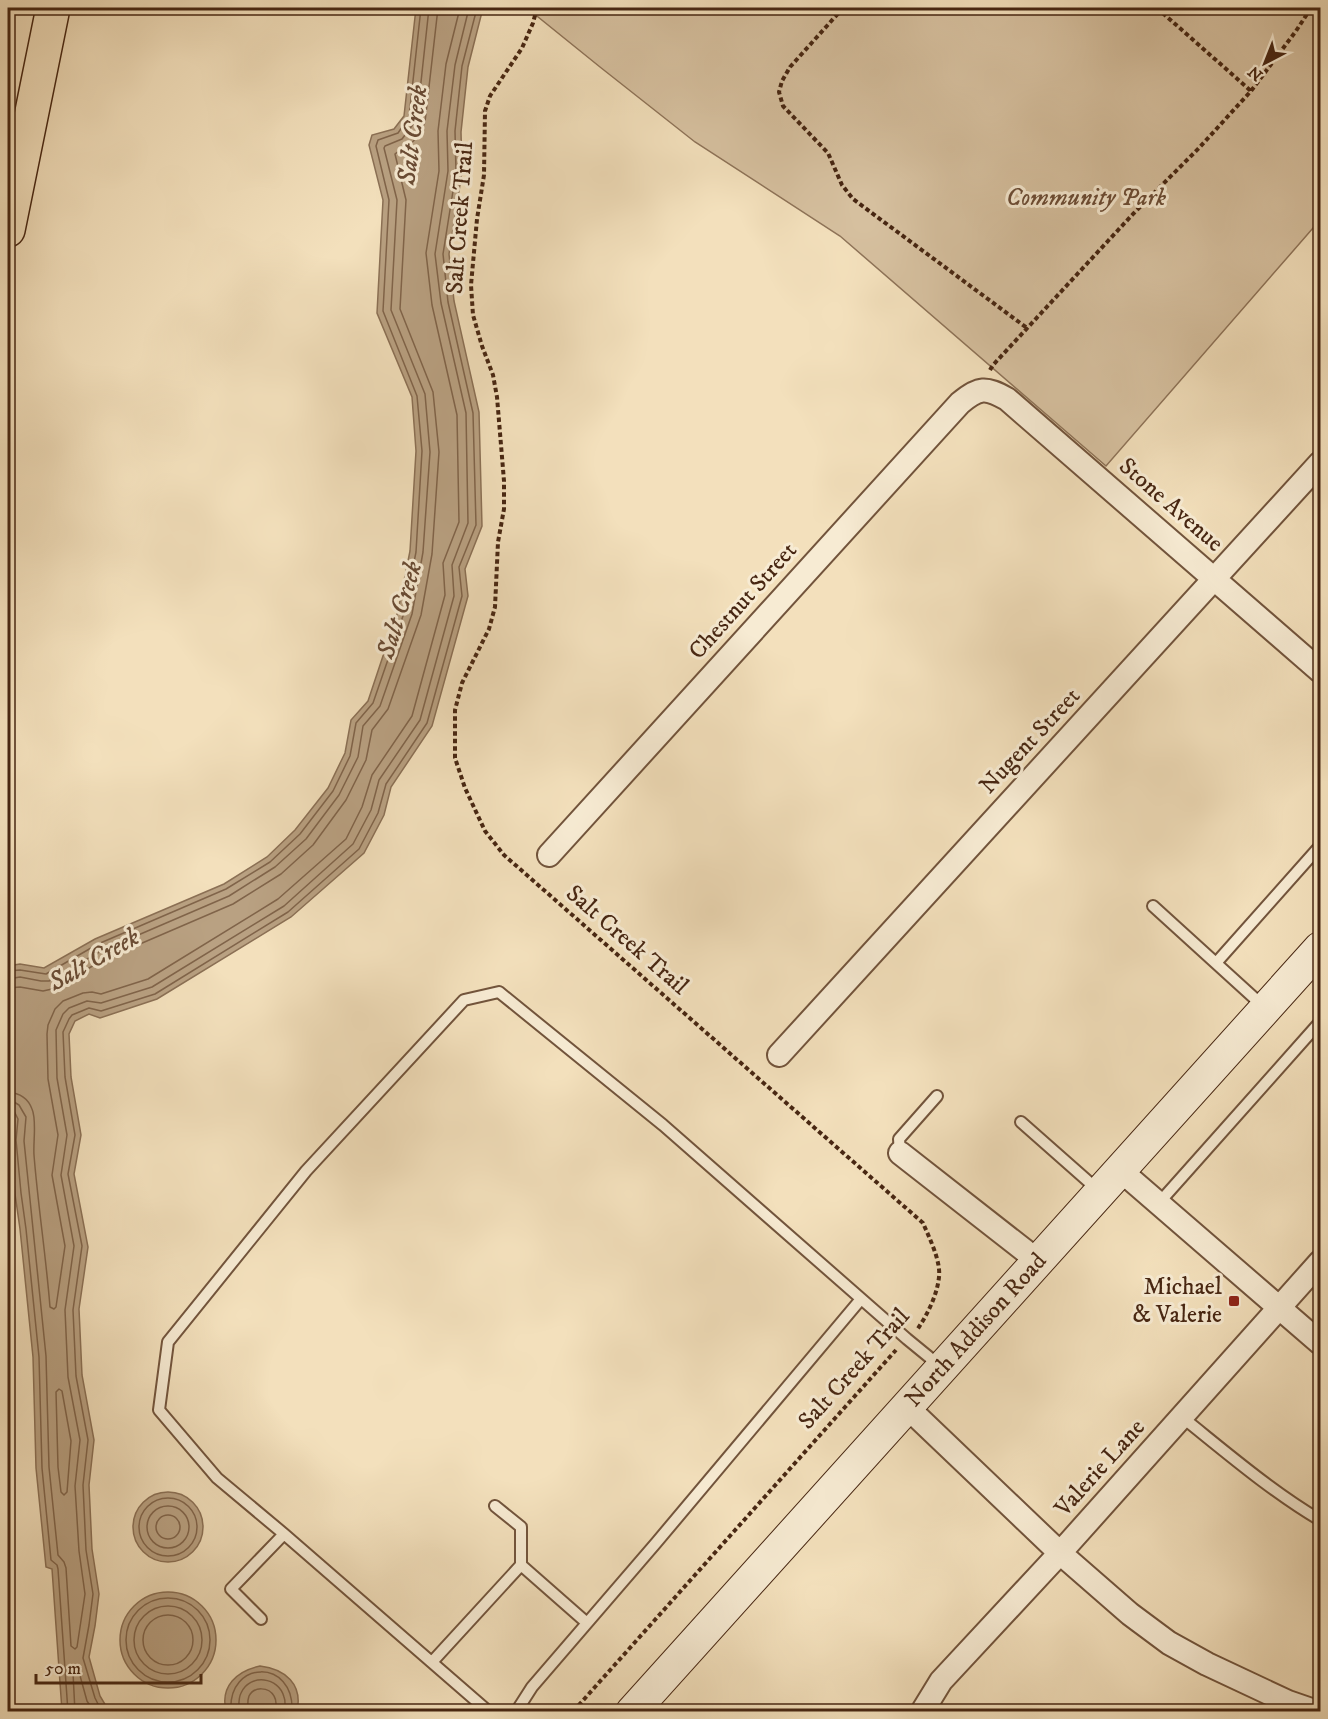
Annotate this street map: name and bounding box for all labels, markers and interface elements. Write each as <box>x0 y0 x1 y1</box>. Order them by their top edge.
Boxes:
north arrow <box>1235 33 1295 93</box>
text: N <box>1244 62 1267 85</box>
water label: Salt Creek <box>390 83 435 188</box>
street label: Salt Creek Trail <box>440 140 480 295</box>
park label: Community Park <box>1006 183 1166 213</box>
street label: Stone Avenue <box>1113 451 1229 559</box>
street label: Chestnut Street <box>682 536 804 666</box>
water label: Salt Creek <box>369 557 430 664</box>
street label: Nugent Street <box>973 681 1087 800</box>
street label: Salt Creek Trail <box>560 879 695 1002</box>
water label: Salt Creek <box>42 921 146 1000</box>
street label: North Addison Road <box>899 1247 1053 1414</box>
place label: Michael & Valerie <box>1132 1272 1223 1330</box>
marker: Michael & Valerie <box>1227 1294 1241 1308</box>
street label: Salt Creek Trail <box>792 1302 917 1436</box>
street label: Valerie Lane <box>1048 1413 1152 1524</box>
scale bar <box>36 1647 201 1685</box>
text: 50 m <box>45 1658 81 1680</box>

